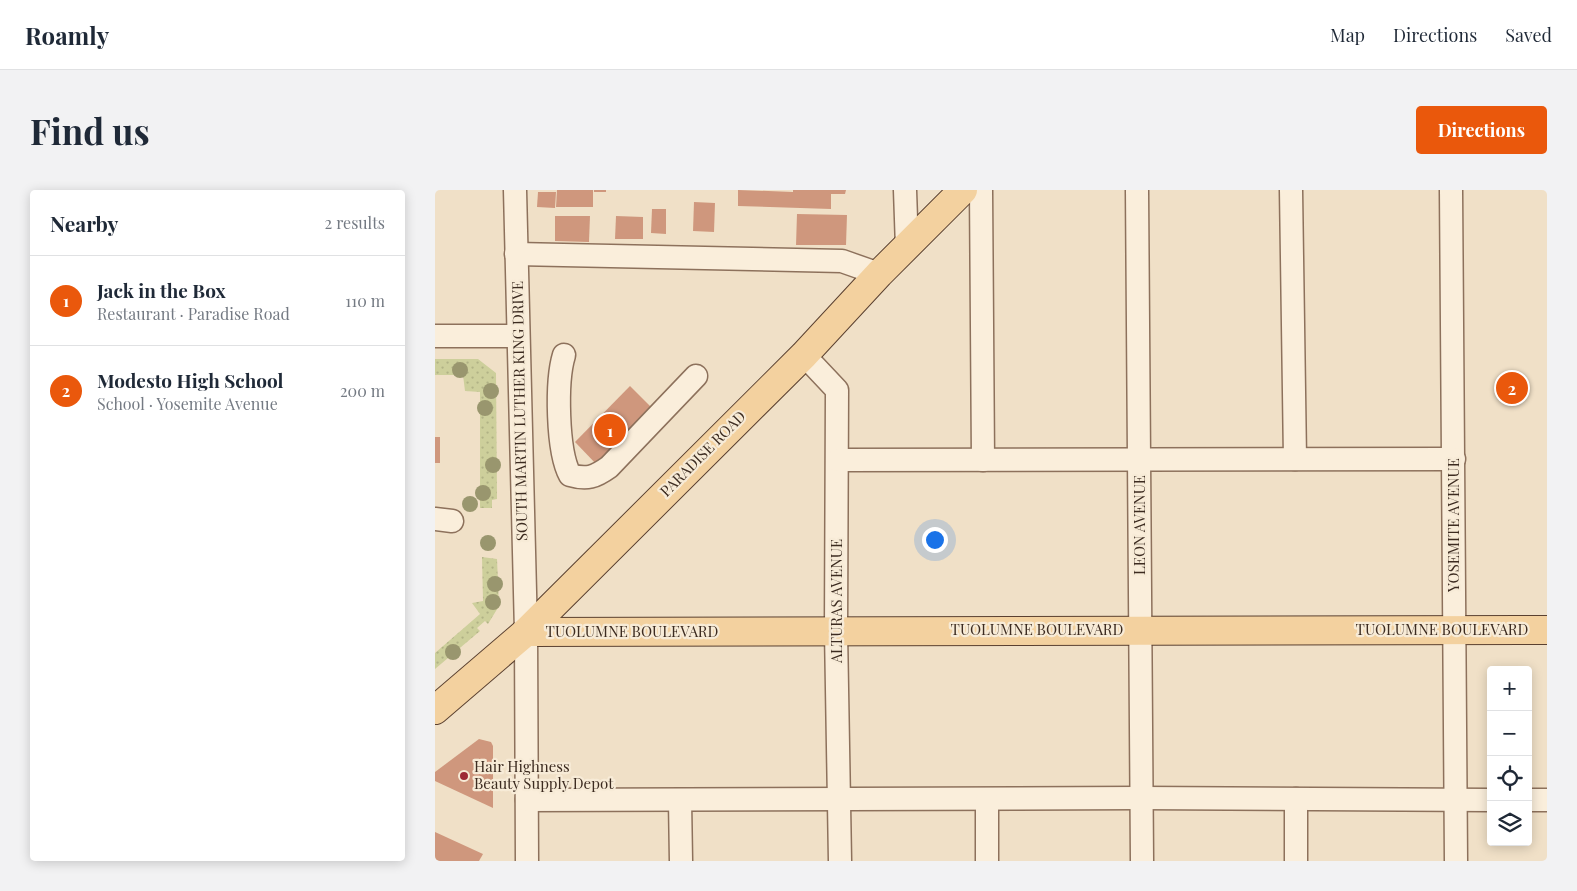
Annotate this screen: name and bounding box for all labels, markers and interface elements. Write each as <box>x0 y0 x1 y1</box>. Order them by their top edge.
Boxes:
text: Roamly <box>25 19 109 51</box>
text: Map <box>1330 23 1365 47</box>
text: Directions <box>1393 23 1477 47</box>
text: Saved <box>1505 23 1552 47</box>
button: Directions <box>1416 106 1547 154</box>
text: Find us <box>30 107 150 154</box>
text: Nearby <box>50 209 119 237</box>
text: 2 results <box>325 212 385 233</box>
text: Jack in the Box <box>97 277 226 303</box>
street label: SOUTH MARTIN LUTHER KING DRIVE <box>507 281 531 541</box>
text: 1 <box>63 290 69 311</box>
text: 110 m <box>345 290 385 311</box>
text: Restaurant · Paradise Road <box>97 303 290 324</box>
text: Modesto High School <box>97 367 283 393</box>
pin: 2 <box>1496 369 1528 407</box>
text: 2 <box>62 380 70 401</box>
text: 200 m <box>340 380 385 401</box>
text: School · Yosemite Avenue <box>97 393 278 414</box>
street label: PARADISE ROAD <box>655 406 750 501</box>
pin: 1 <box>594 411 626 449</box>
street label: YOSEMITE AVENUE <box>1443 458 1463 593</box>
street label: LEON AVENUE <box>1129 475 1149 575</box>
your location <box>922 527 948 553</box>
street label: ALTURAS AVENUE <box>826 539 846 664</box>
street label: TUOLUMNE BOULEVARD <box>951 619 1124 639</box>
street label: TUOLUMNE BOULEVARD <box>1356 619 1529 639</box>
street label: TUOLUMNE BOULEVARD <box>546 621 719 641</box>
map controls <box>1487 666 1532 846</box>
button: + <box>1487 666 1532 711</box>
button: − <box>1487 711 1532 756</box>
place label: Hair Highness Beauty Supply Depot <box>474 756 614 793</box>
button: locate <box>1487 756 1532 801</box>
marker: Hair Highness Beauty Supply Depot <box>458 770 470 782</box>
button: layers <box>1487 801 1532 846</box>

